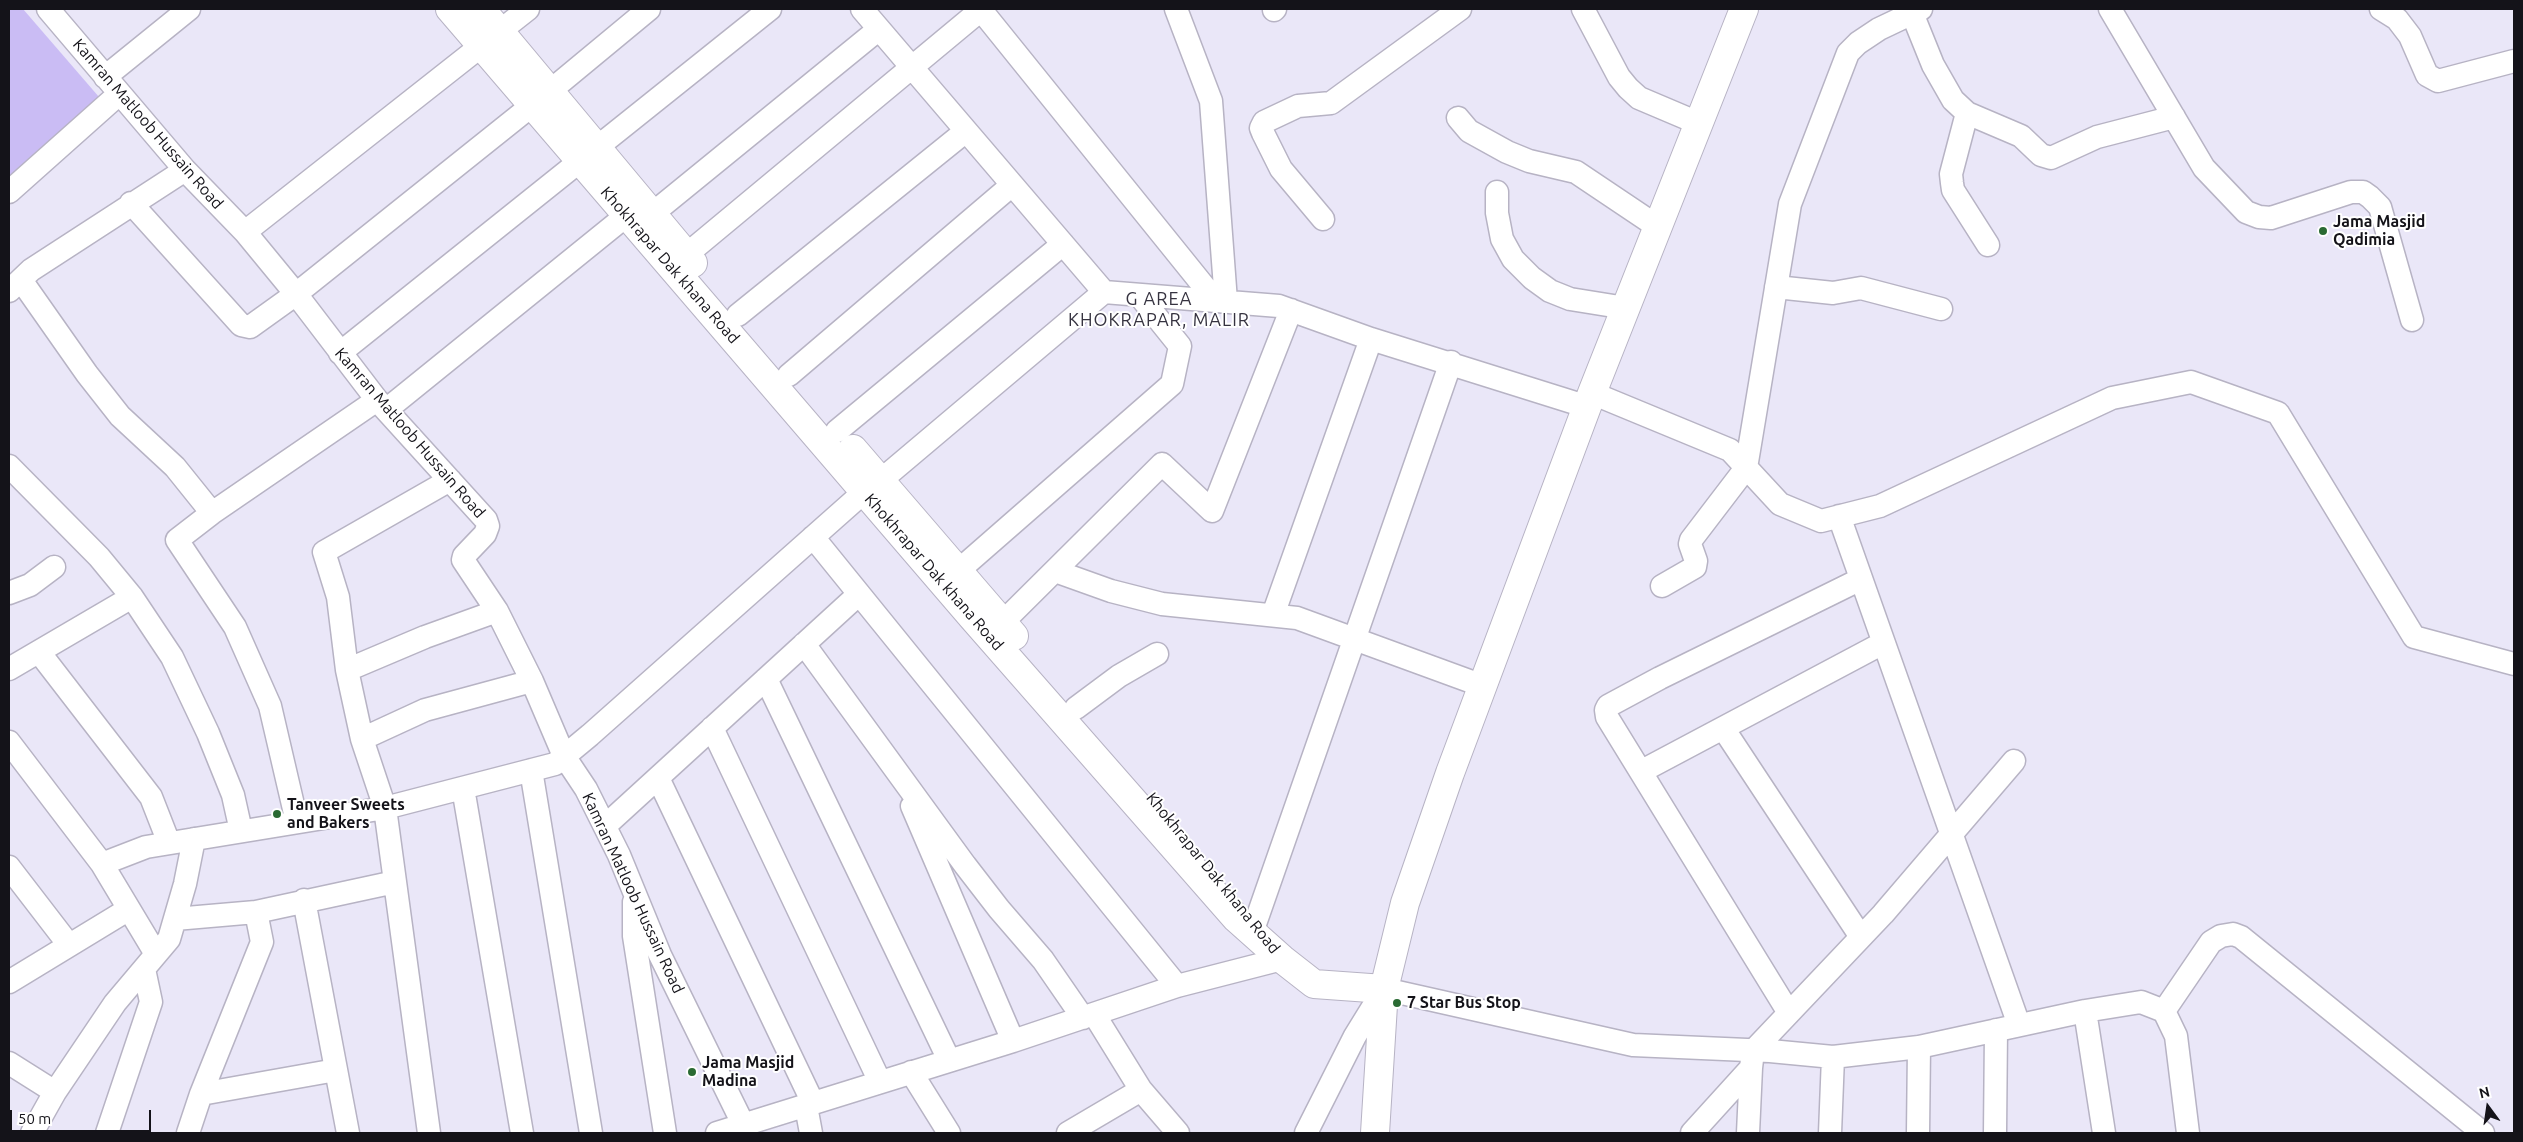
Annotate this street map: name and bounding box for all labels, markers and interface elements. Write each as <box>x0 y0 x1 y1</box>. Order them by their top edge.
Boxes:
street label: Kamran Matloob Hussain Road <box>69 35 227 213</box>
street label: Khokhrapar Dak khana Road <box>597 183 743 347</box>
place label: Jama Masjid Qadimia <box>2333 212 2425 250</box>
marker: Jama Masjid Qadimia <box>2317 225 2329 237</box>
district label: G AREA KHOKRAPAR, MALIR <box>1066 288 1252 330</box>
street label: Kamran Matloob Hussain Road <box>331 344 489 522</box>
street label: Khokhrapar Dak khana Road <box>861 490 1007 654</box>
street label: Khokhrapar Dak khana Road <box>1142 789 1284 957</box>
street label: Kamran Matloob Hussain Road <box>578 790 688 996</box>
place label: Tanveer Sweets and Bakers <box>287 795 405 833</box>
marker: Tanveer Sweets and Bakers <box>271 808 283 820</box>
place label: 7 Star Bus Stop <box>1407 993 1521 1013</box>
marker: 7 Star Bus Stop <box>1391 997 1403 1009</box>
place label: Jama Masjid Madina <box>702 1053 794 1091</box>
marker: Jama Masjid Madina <box>686 1066 698 1078</box>
north arrow <box>2463 1082 2513 1132</box>
text: N <box>2477 1083 2491 1101</box>
scale bar <box>12 1100 154 1132</box>
text: 50 m <box>18 1110 51 1127</box>

